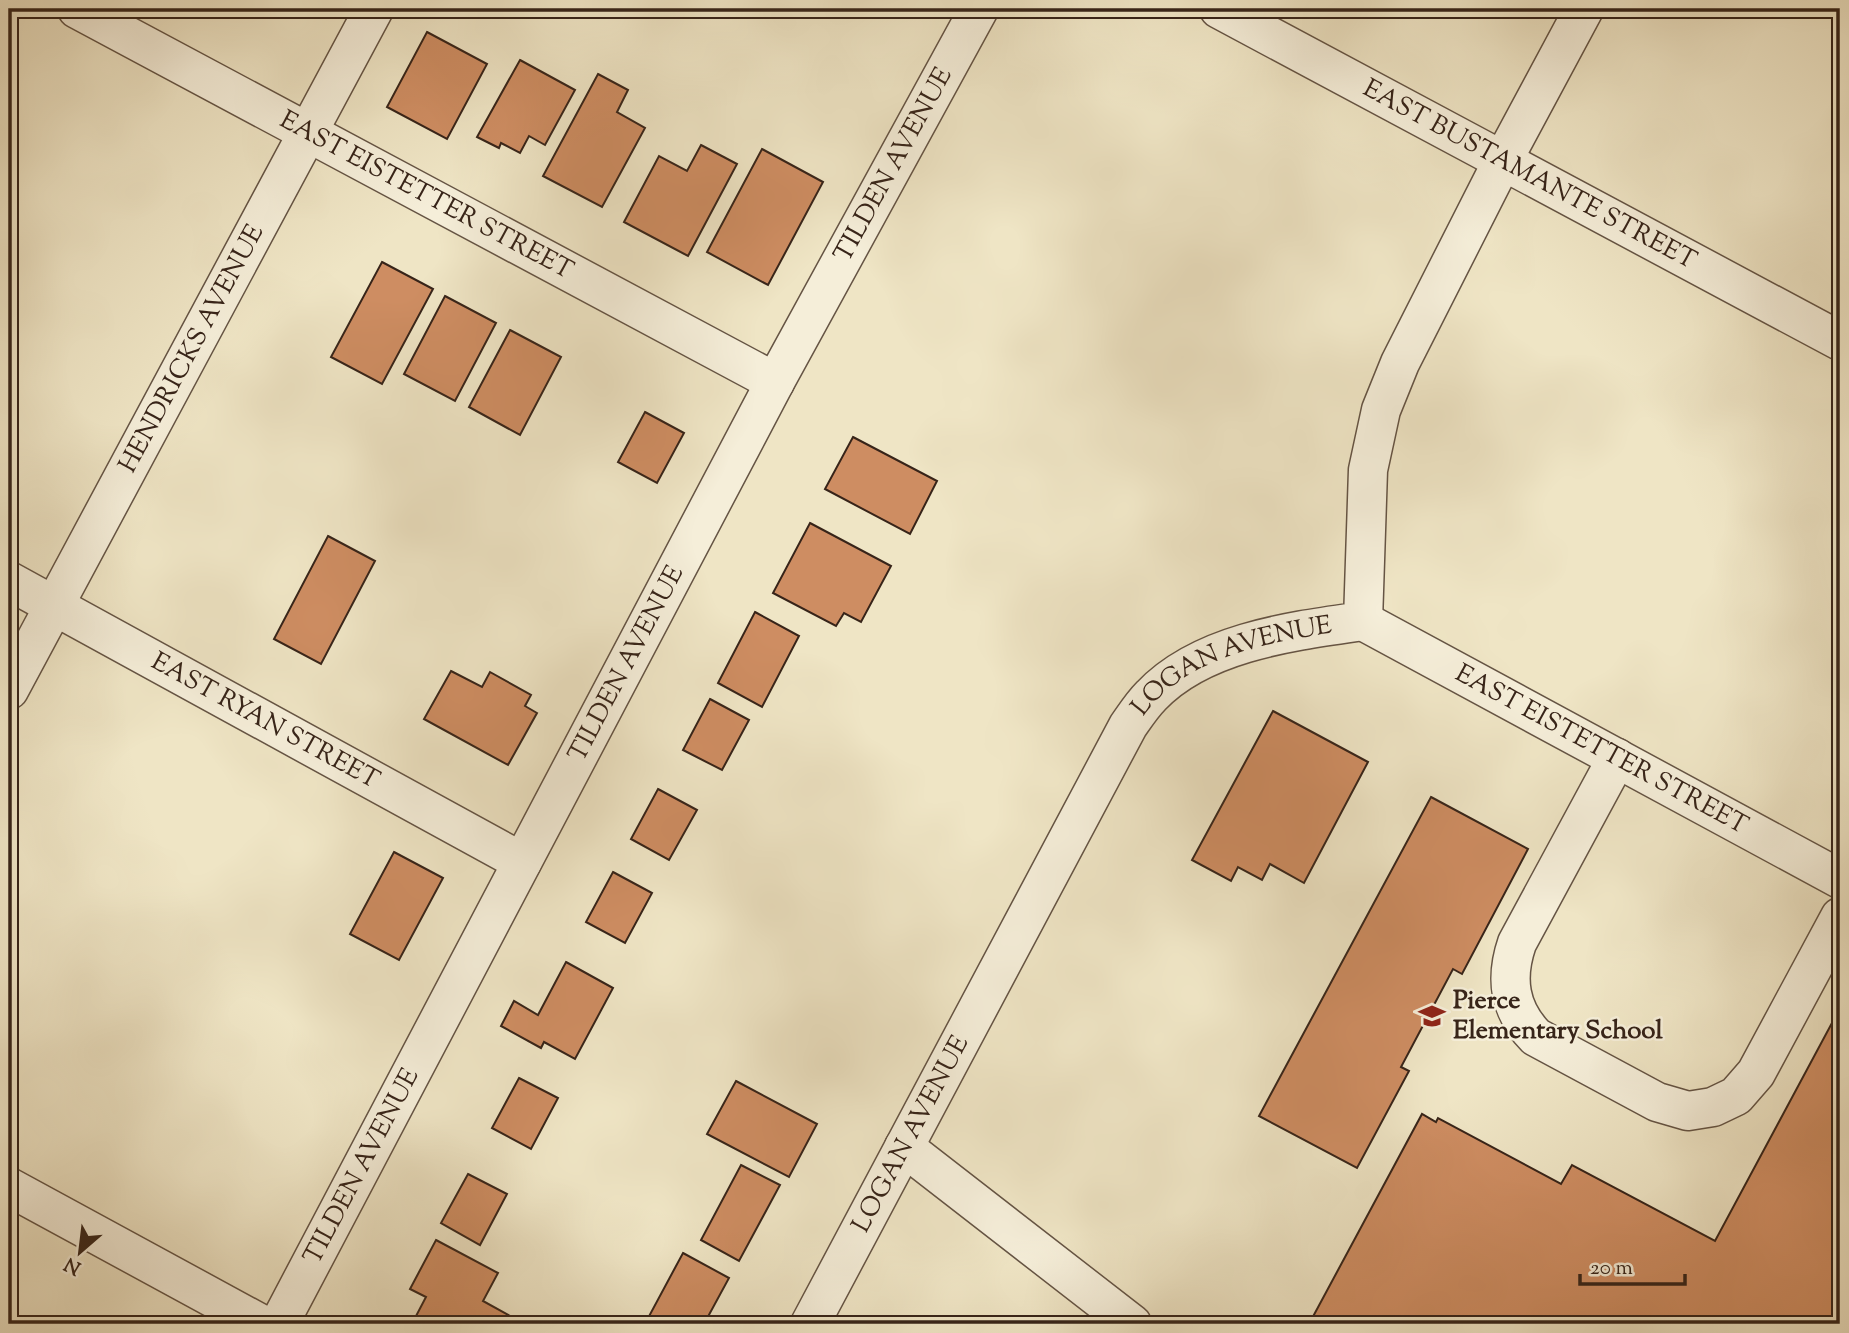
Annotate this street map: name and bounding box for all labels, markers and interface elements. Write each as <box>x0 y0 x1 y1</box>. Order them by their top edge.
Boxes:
street label: TILDEN AVENUE <box>825 61 962 269</box>
street label: EAST BUSTAMANTE STREET <box>1356 71 1703 279</box>
street label: EAST EISTETTER STREET <box>273 102 580 289</box>
street label: HENDRICKS AVENUE <box>110 218 274 480</box>
street label: TILDEN AVENUE <box>560 559 694 769</box>
street label: LOGAN AVENUE <box>1123 607 1334 724</box>
street label: EAST RYAN STREET <box>144 644 386 799</box>
street label: EAST EISTETTER STREET <box>1448 656 1755 844</box>
place label: Pierce Elementary School <box>1453 983 1663 1050</box>
school or university icon: Pierce Elementary School <box>1417 1001 1447 1031</box>
street label: LOGAN AVENUE <box>843 1029 979 1239</box>
street label: TILDEN AVENUE <box>295 1062 429 1271</box>
north arrow <box>46 1218 116 1288</box>
scale bar <box>1580 1242 1685 1286</box>
text: N <box>60 1249 86 1280</box>
text: 20 m <box>1590 1254 1633 1284</box>

